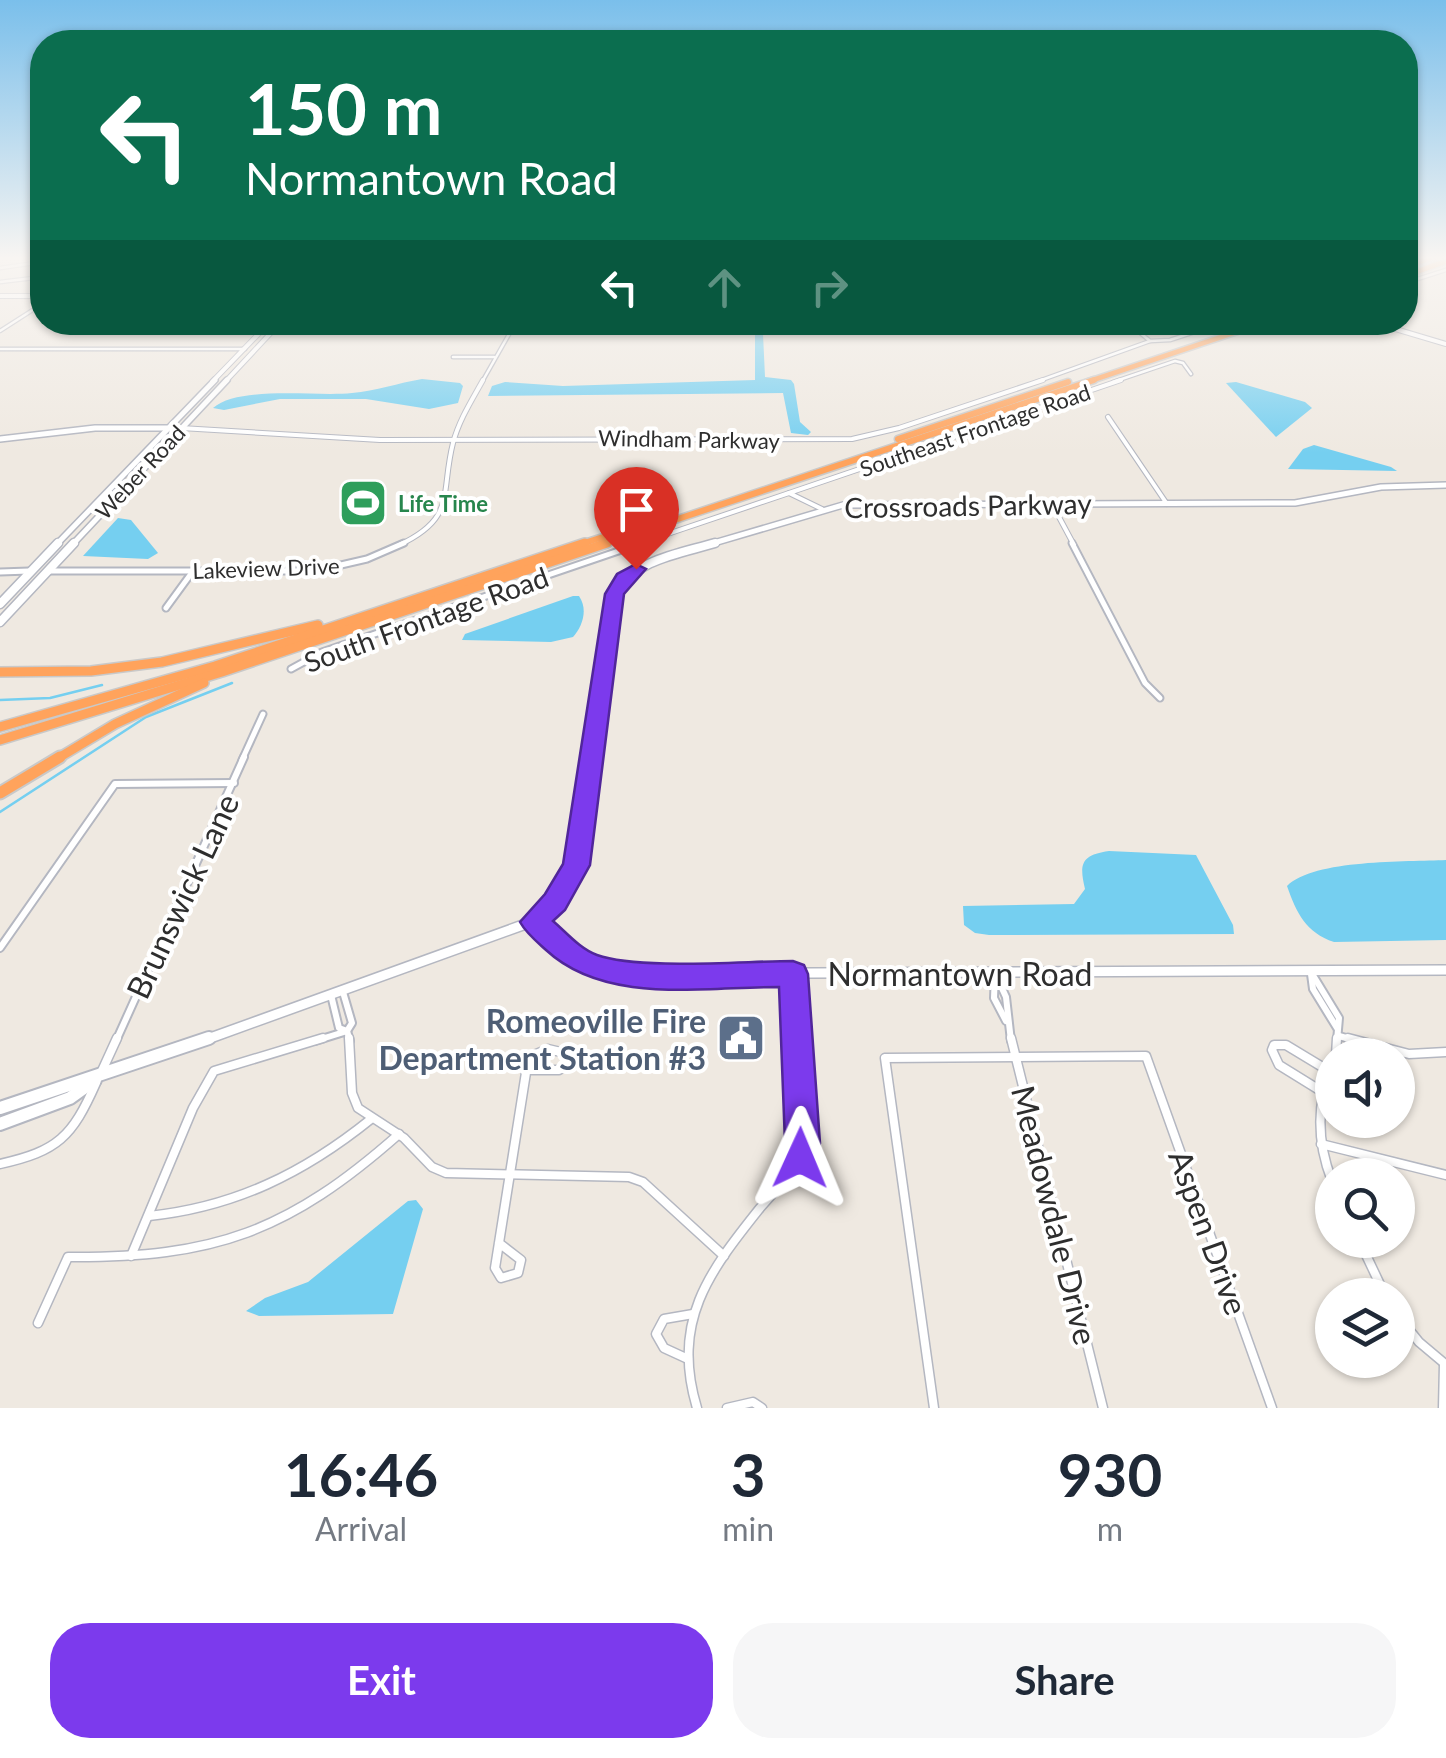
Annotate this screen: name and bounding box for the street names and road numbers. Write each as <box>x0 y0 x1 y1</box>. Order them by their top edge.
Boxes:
street label: Southeast Frontage Road <box>856 378 1094 482</box>
street label: Weber Road <box>90 419 190 525</box>
street label: Windham Parkway <box>598 424 781 454</box>
street label: Crossroads Parkway <box>844 486 1092 524</box>
street label: Lakeview Drive <box>192 552 340 584</box>
street label: South Frontage Road <box>299 559 553 679</box>
street label: Brunswick Lane <box>118 788 246 1004</box>
street label: Normantown Road <box>827 954 1093 993</box>
street label: Meadowdale Drive <box>1004 1081 1106 1349</box>
street label: Aspen Drive <box>1161 1144 1257 1320</box>

